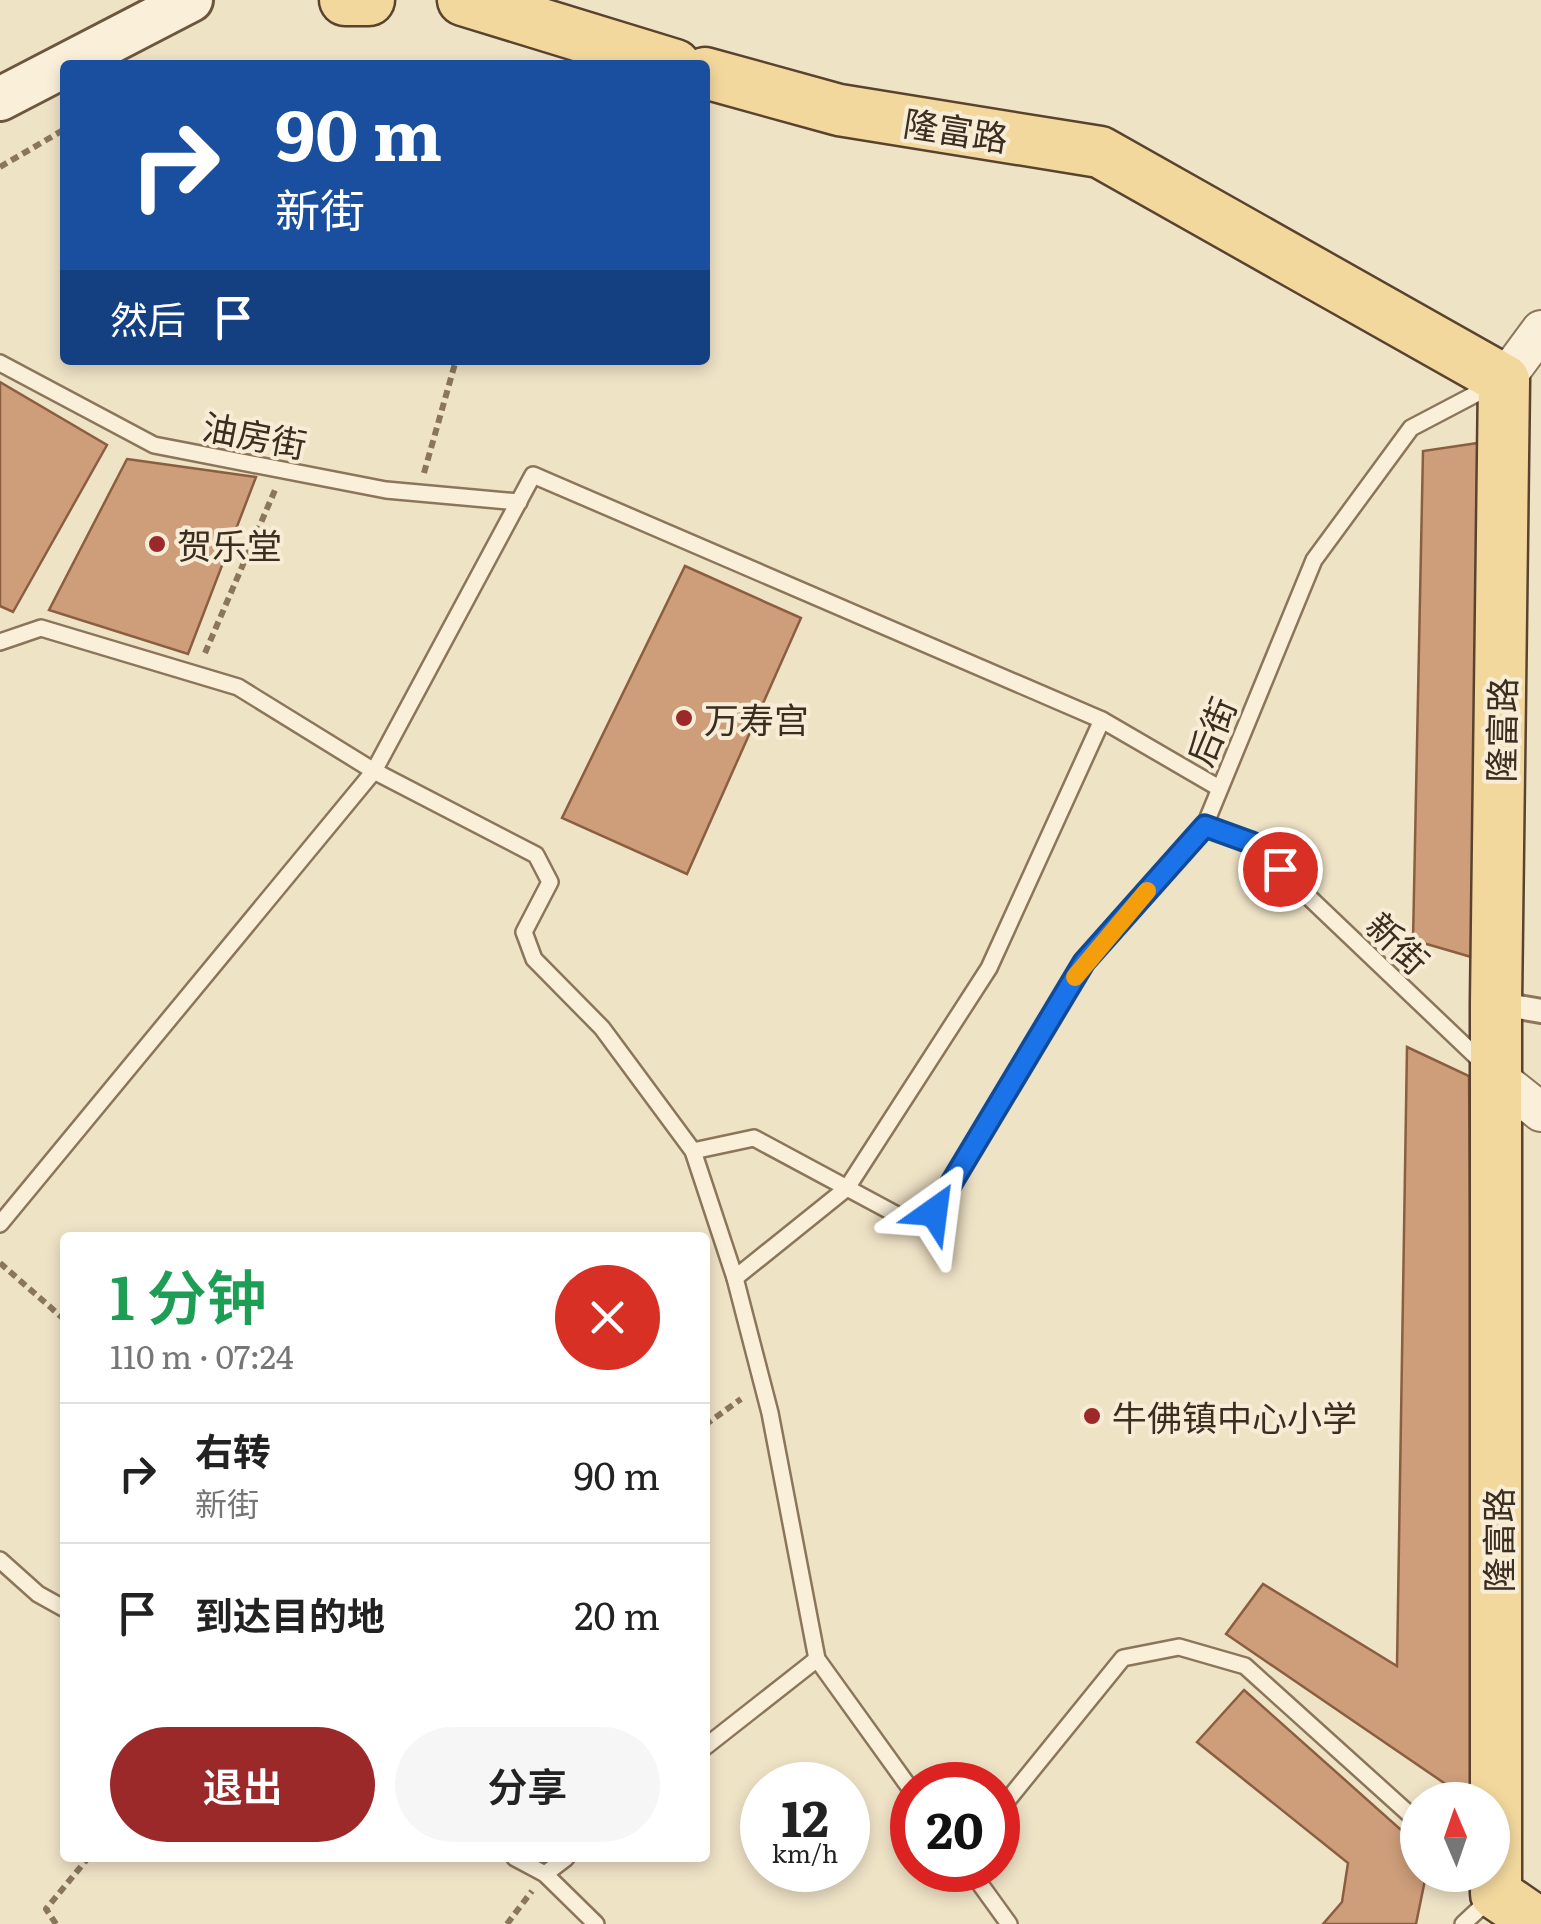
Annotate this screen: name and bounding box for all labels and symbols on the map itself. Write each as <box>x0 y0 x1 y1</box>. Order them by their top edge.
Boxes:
street label: 隆富路 <box>900 95 1012 163</box>
street label: 油房街 <box>198 398 312 470</box>
place label: 贺乐堂 <box>177 518 282 570</box>
marker: 贺乐堂 <box>146 533 168 555</box>
street label: 隆富路 <box>1473 677 1527 783</box>
street label: 后街 <box>1172 689 1248 773</box>
place label: 万寿宫 <box>704 692 809 744</box>
marker: 万寿宫 <box>673 707 695 729</box>
pin <box>1238 827 1323 912</box>
street label: 新街 <box>1356 899 1442 985</box>
position arrow <box>882 1160 986 1264</box>
place label: 牛佛镇中心小学 <box>1112 1390 1357 1442</box>
marker: 牛佛镇中心小学 <box>1081 1405 1103 1427</box>
street label: 隆富路 <box>1471 1487 1523 1593</box>
speed limit sign: 20 <box>890 1762 1020 1892</box>
north arrow <box>1400 1782 1510 1892</box>

